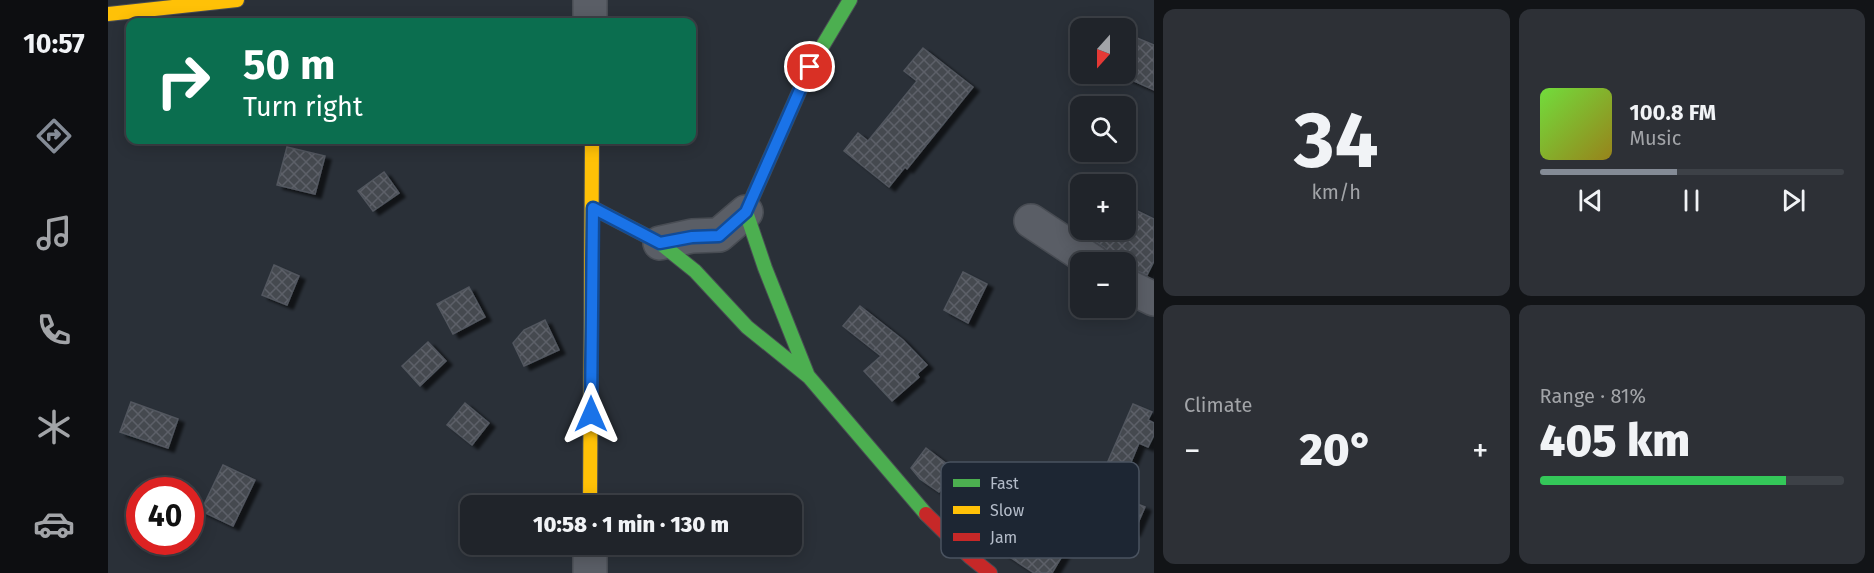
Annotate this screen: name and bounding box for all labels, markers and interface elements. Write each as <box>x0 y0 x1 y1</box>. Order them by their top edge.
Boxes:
north arrow <box>1070 18 1136 84</box>
map controls <box>1070 18 1136 318</box>
text: 10:57 <box>23 28 85 60</box>
text: 50 m <box>243 40 336 90</box>
pin <box>784 41 835 92</box>
icon: right <box>144 42 222 120</box>
icon: arrive <box>793 50 826 83</box>
text: Turn right <box>243 91 363 123</box>
text: 34 <box>1294 94 1378 188</box>
button: search <box>1070 96 1136 162</box>
text: 100.8 FM <box>1630 99 1716 126</box>
icon: directions <box>33 115 75 157</box>
text: Music <box>1630 126 1681 150</box>
button: + <box>1070 174 1136 240</box>
text: km/h <box>1312 180 1361 204</box>
icon: previous <box>1574 184 1607 217</box>
icon: pause <box>1675 184 1708 217</box>
icon: next <box>1777 184 1810 217</box>
icon: music <box>33 212 75 254</box>
button: − <box>1070 252 1136 318</box>
icon: phone <box>33 309 75 351</box>
position arrow <box>559 382 623 446</box>
text: Range · 81% <box>1540 384 1646 408</box>
text: Climate <box>1184 393 1252 417</box>
icon: climate <box>33 406 75 448</box>
text: 405 km <box>1540 414 1690 468</box>
text: 20° <box>1299 423 1373 477</box>
text: − <box>1184 431 1201 471</box>
text: + <box>1472 431 1488 471</box>
legend <box>941 462 1139 558</box>
text: Fast <box>990 474 1019 493</box>
speed limit sign: 40 <box>126 477 204 555</box>
text: Slow <box>990 501 1025 520</box>
icon: car <box>33 503 75 545</box>
text: 10:58 · 1 min · 130 m <box>533 511 729 538</box>
text: Jam <box>990 528 1017 547</box>

